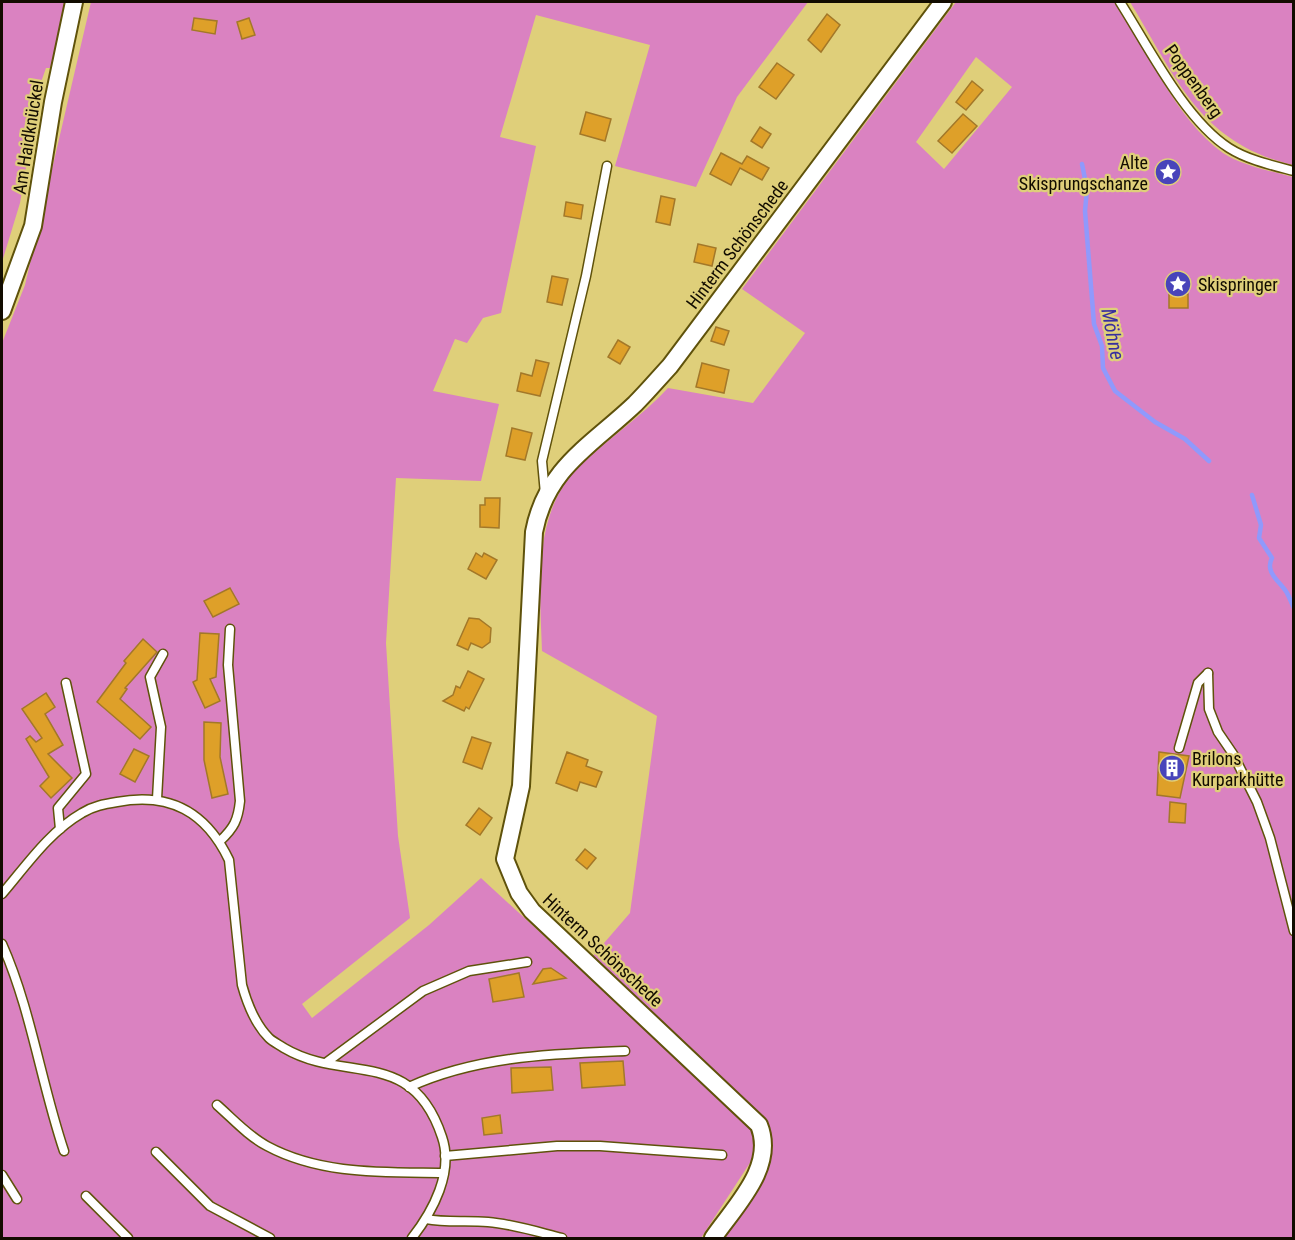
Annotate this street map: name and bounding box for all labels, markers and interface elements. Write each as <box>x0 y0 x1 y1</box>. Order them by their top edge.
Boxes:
street label: Poppenberg <box>1160 40 1228 122</box>
street label: Am Haidknückel <box>9 78 47 196</box>
place label: Alte Skisprungschanze <box>1019 152 1148 194</box>
place icon: Alte Skisprungschanze <box>1153 157 1183 187</box>
street label: Hinterm Schönschede <box>682 175 792 313</box>
place icon: Skispringer <box>1163 269 1193 299</box>
place label: Skispringer <box>1198 274 1278 295</box>
water label: Möhne <box>1096 306 1130 362</box>
place label: Brilons Kurparkhütte <box>1192 748 1283 790</box>
building icon: Brilons Kurparkhütte <box>1157 753 1187 783</box>
street label: Hinterm Schönschede <box>539 889 667 1011</box>

